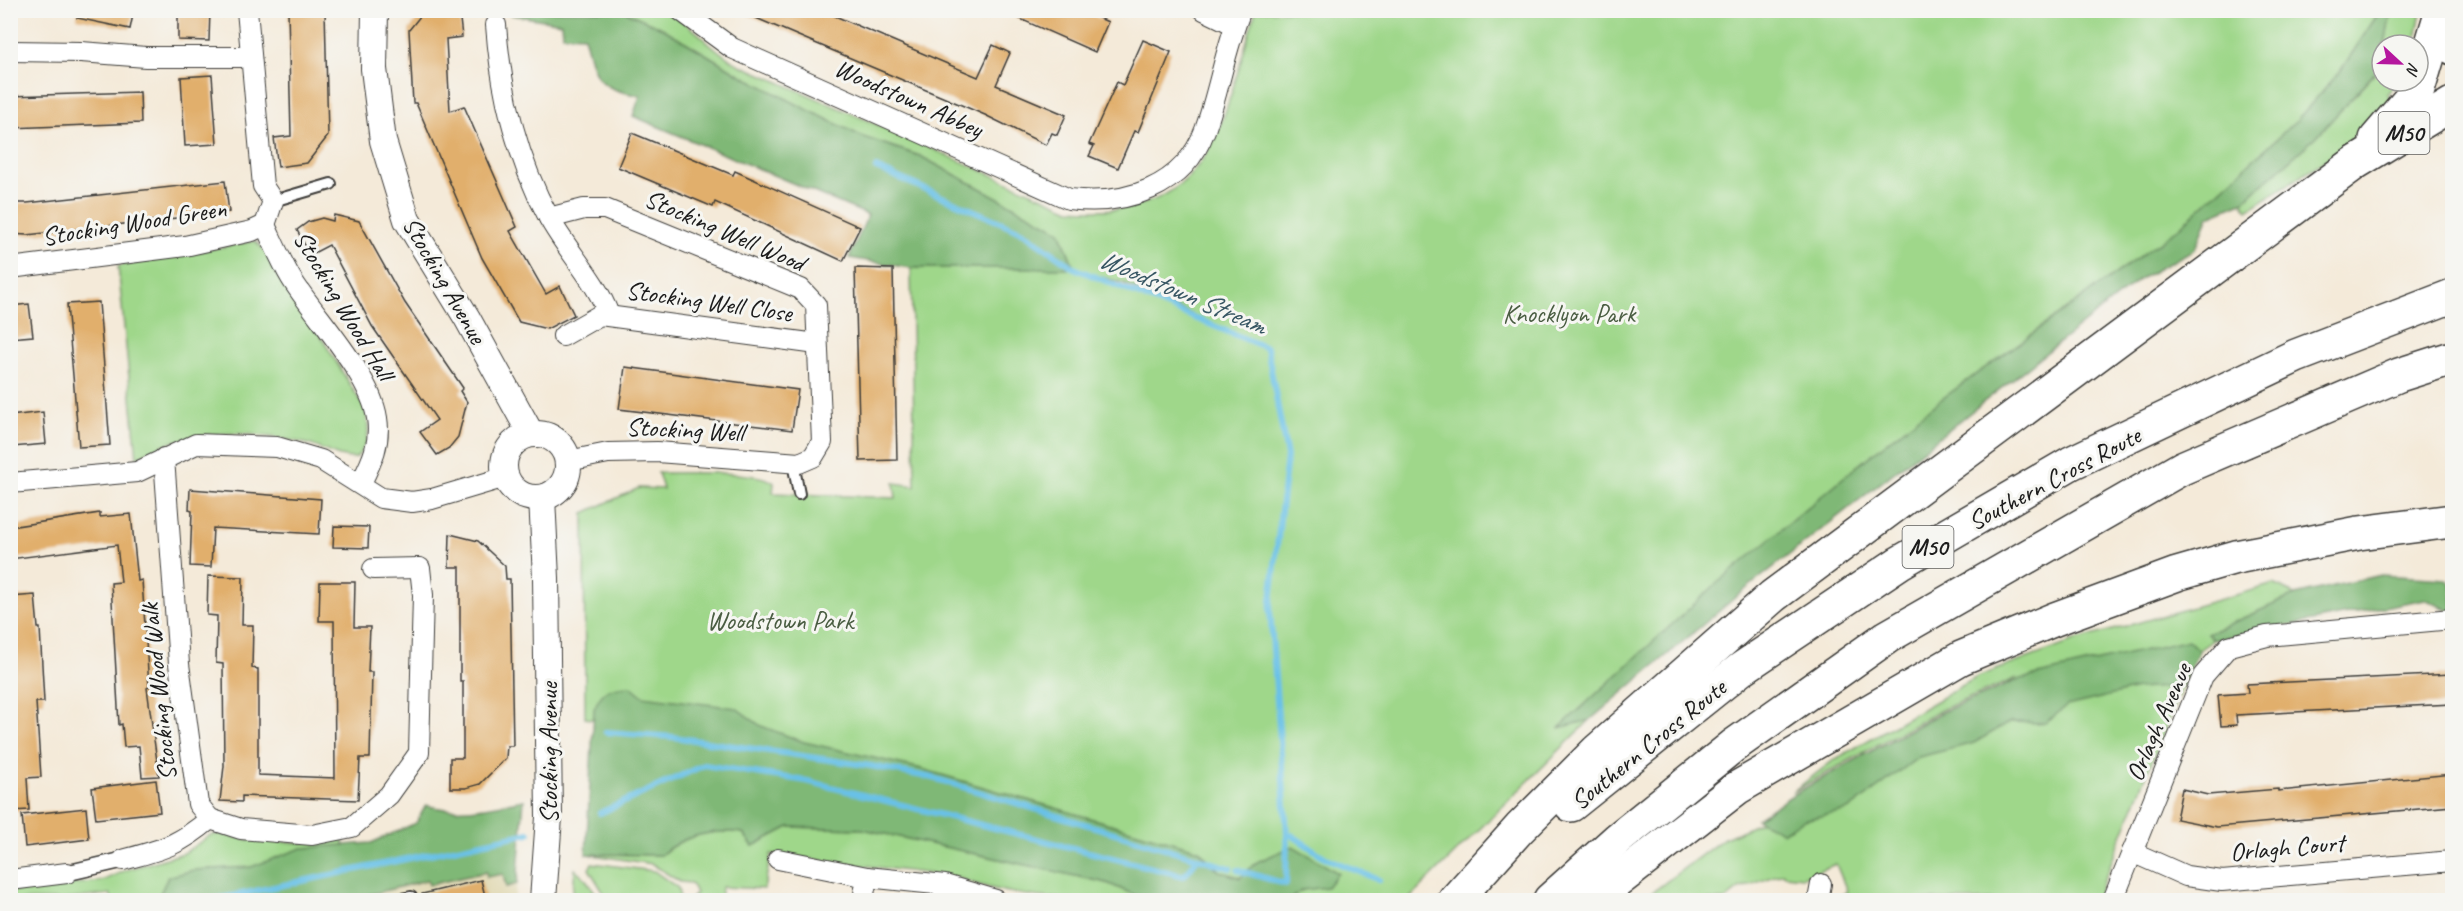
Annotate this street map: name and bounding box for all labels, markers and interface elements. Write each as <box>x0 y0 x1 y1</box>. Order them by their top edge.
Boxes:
north arrow <box>2370 33 2430 93</box>
street label: Woodstown Abbey <box>830 51 990 147</box>
text: N <box>2401 60 2424 79</box>
road number: M50 <box>2378 112 2430 154</box>
street label: Stocking Well Wood <box>640 182 814 281</box>
street label: Stocking Wood Green <box>40 192 229 253</box>
street label: Stocking Avenue <box>395 211 495 351</box>
street label: Stocking Wood Hall <box>286 224 404 390</box>
water label: Woodstown Stream <box>1095 242 1274 343</box>
street label: Stocking Well Close <box>624 274 796 330</box>
park label: Knocklyon Park <box>1503 297 1637 330</box>
street label: Stocking Well <box>625 410 749 449</box>
street label: Southern Cross Route <box>1962 418 2149 538</box>
road number: M50 <box>1902 526 1954 568</box>
street label: Stocking Wood Walk <box>133 600 184 782</box>
park label: Woodstown Park <box>707 604 856 637</box>
street label: Orlagh Avenue <box>2118 656 2200 786</box>
street label: Southern Cross Route <box>1564 670 1735 817</box>
street label: Stocking Avenue <box>532 681 565 824</box>
street label: Orlagh Court <box>2229 826 2349 869</box>

